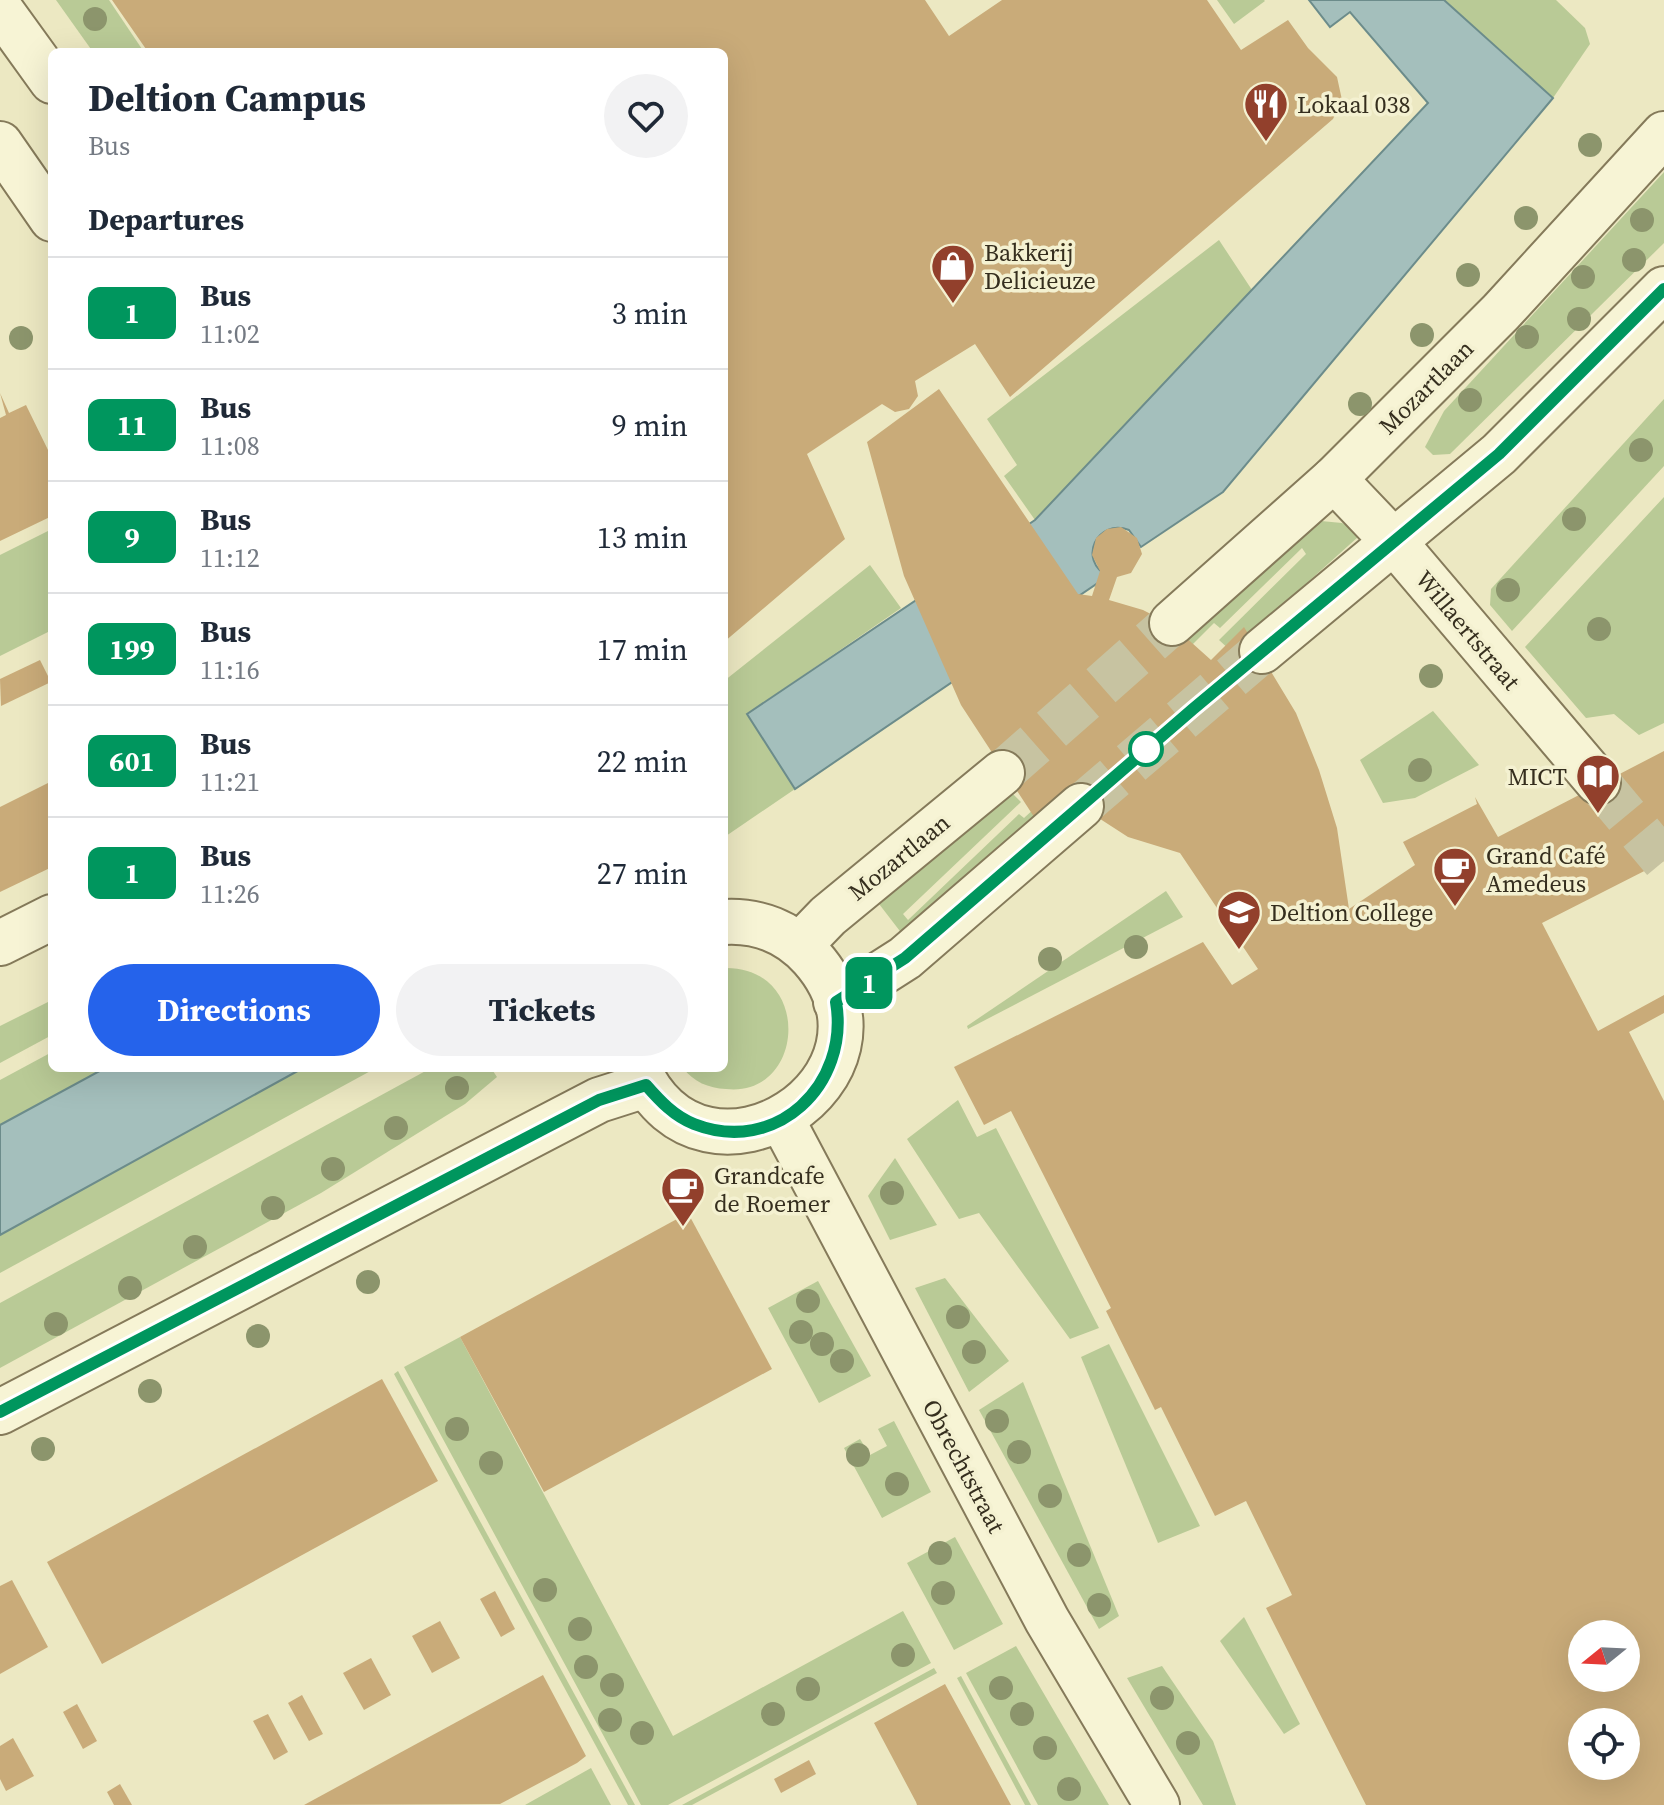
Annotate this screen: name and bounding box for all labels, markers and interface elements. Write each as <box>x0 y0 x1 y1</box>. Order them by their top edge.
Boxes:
text: Deltion Campus <box>88 72 366 124</box>
button: heart <box>604 74 688 158</box>
restaurant icon: Lokaal 038 <box>1242 80 1290 143</box>
place label: Lokaal 038 <box>1297 88 1411 121</box>
text: Bus <box>88 128 130 164</box>
text: Departures <box>88 199 244 240</box>
place label: Bakkerij Delicieuze <box>984 236 1096 297</box>
shop icon: Bakkerij Delicieuze <box>929 242 977 305</box>
text: Bus <box>200 275 251 316</box>
text: 3 min <box>612 293 688 334</box>
text: 1 <box>124 294 140 332</box>
text: 11:02 <box>200 316 260 352</box>
street label: Mozartlaan <box>1371 332 1481 442</box>
text: Bus <box>200 387 251 428</box>
text: 9 min <box>612 405 688 446</box>
text: 11 <box>117 406 147 444</box>
text: 11:08 <box>200 428 260 464</box>
text: Bus <box>200 499 251 540</box>
text: 13 min <box>597 517 688 558</box>
text: 9 <box>124 518 140 556</box>
text: 11:12 <box>200 540 260 576</box>
street label: Willaertstraat <box>1408 563 1528 697</box>
text: Bus <box>200 611 251 652</box>
text: 17 min <box>597 629 688 670</box>
text: 199 <box>109 630 155 668</box>
text: 11:16 <box>200 652 260 688</box>
text: Bus <box>200 723 251 764</box>
unlabelled marker <box>1129 732 1163 766</box>
text: 22 min <box>597 741 688 782</box>
text: 601 <box>109 742 155 780</box>
library icon: MICT <box>1574 752 1622 815</box>
place label: MICT <box>1507 760 1567 793</box>
text: 11:21 <box>200 764 260 800</box>
street label: Mozartlaan <box>841 806 957 908</box>
text: Bus <box>200 835 251 876</box>
place label: Grand Café Amedeus <box>1486 839 1606 900</box>
cafe icon: Grand Café Amedeus <box>1431 845 1479 908</box>
text: 27 min <box>597 853 688 894</box>
text: 1 <box>124 854 140 892</box>
text: 11:26 <box>200 876 260 912</box>
school or university icon: Deltion College <box>1215 888 1263 951</box>
place label: Deltion College <box>1270 896 1434 929</box>
line badge: 1 <box>843 957 895 1009</box>
button: Directions <box>88 964 380 1056</box>
button: Tickets <box>396 964 688 1056</box>
text: 1 <box>861 964 877 1002</box>
place label: Grandcafe de Roemer <box>714 1159 830 1220</box>
cafe icon: Grandcafe de Roemer <box>659 1165 707 1228</box>
street label: Obrechtstraat <box>915 1393 1013 1539</box>
north arrow <box>1568 1620 1640 1692</box>
map controls <box>1568 1620 1640 1780</box>
button: locate <box>1568 1708 1640 1780</box>

